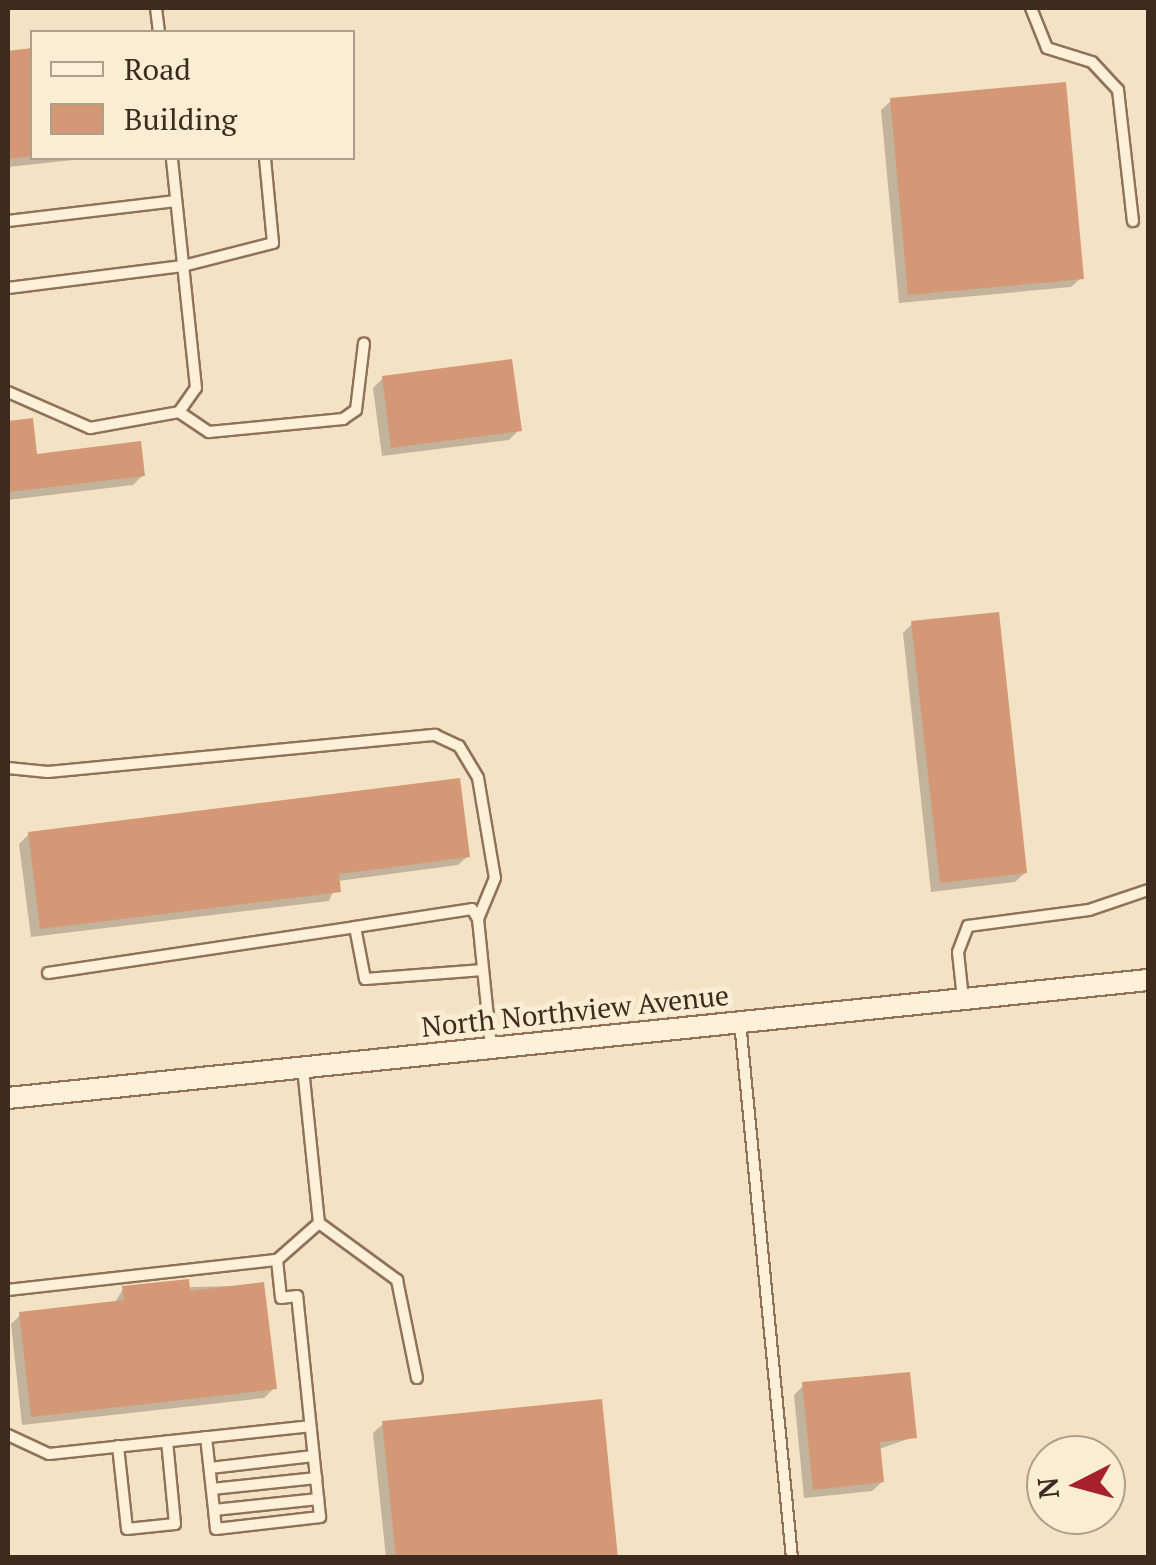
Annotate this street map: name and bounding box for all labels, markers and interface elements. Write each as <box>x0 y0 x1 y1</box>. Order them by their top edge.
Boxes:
legend <box>30 30 355 160</box>
text: Road <box>124 49 191 89</box>
text: Building <box>124 99 237 139</box>
street label: North Northview Avenue <box>419 978 731 1044</box>
north arrow <box>1026 1435 1126 1535</box>
text: N <box>1028 1475 1067 1500</box>

